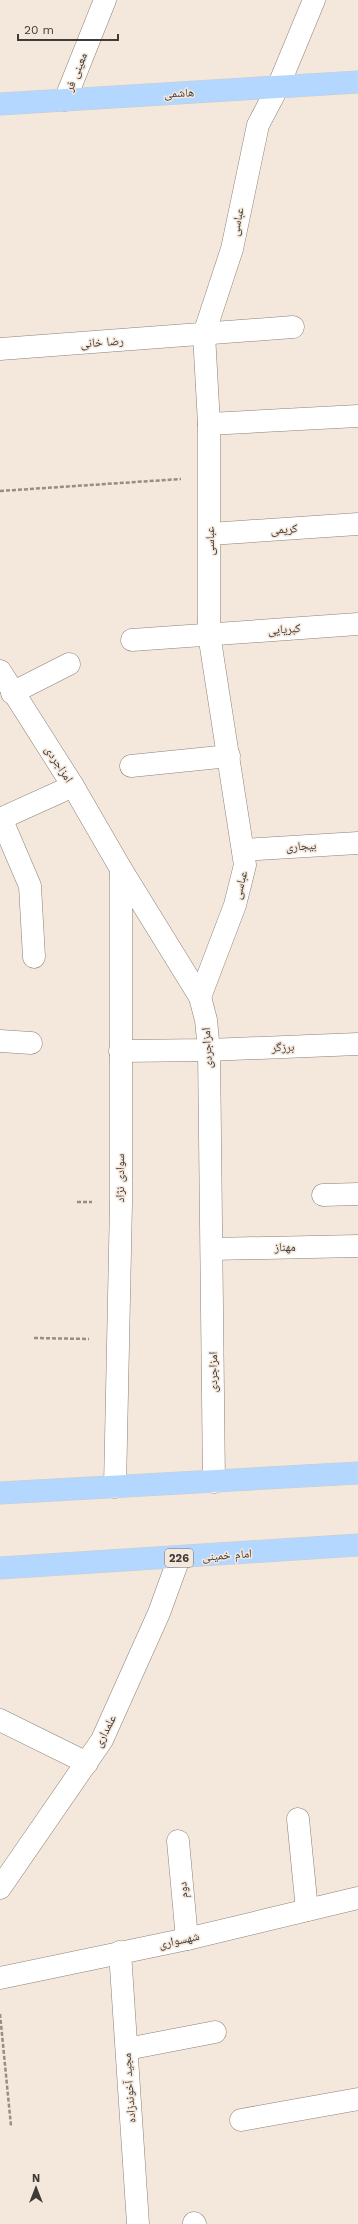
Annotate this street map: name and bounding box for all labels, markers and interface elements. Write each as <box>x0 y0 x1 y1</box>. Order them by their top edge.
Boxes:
scale bar <box>18 16 118 42</box>
text: 20 m <box>24 23 54 37</box>
street label: معینی فر <box>62 51 90 94</box>
street label: هاشمی <box>164 85 194 101</box>
street label: عباسی <box>227 207 247 238</box>
street label: رضا خانی <box>80 333 125 350</box>
street label: کریمی <box>270 521 298 537</box>
street label: عباسی <box>203 527 217 555</box>
street label: کبریایی <box>267 621 301 638</box>
street label: امزاجردی <box>42 743 76 785</box>
street label: بیجاری <box>285 838 317 854</box>
street label: عباسی <box>230 869 251 901</box>
street label: امزاجردی <box>199 1027 215 1069</box>
street label: برزگر <box>270 1040 295 1055</box>
street label: سوادی نژاد <box>113 1153 127 1202</box>
street label: مهناز <box>273 1240 296 1254</box>
street label: امزاجردی <box>206 1351 220 1392</box>
street label: امام خمینی <box>202 1546 253 1565</box>
road number: 226 <box>165 1549 193 1567</box>
street label: علمداری <box>91 1712 119 1750</box>
street label: دوم <box>175 1881 192 1899</box>
street label: شهسواری <box>158 1929 201 1951</box>
street label: مجید آخوندزاده <box>120 2053 139 2123</box>
north arrow <box>16 2168 56 2208</box>
text: N <box>32 2172 40 2185</box>

